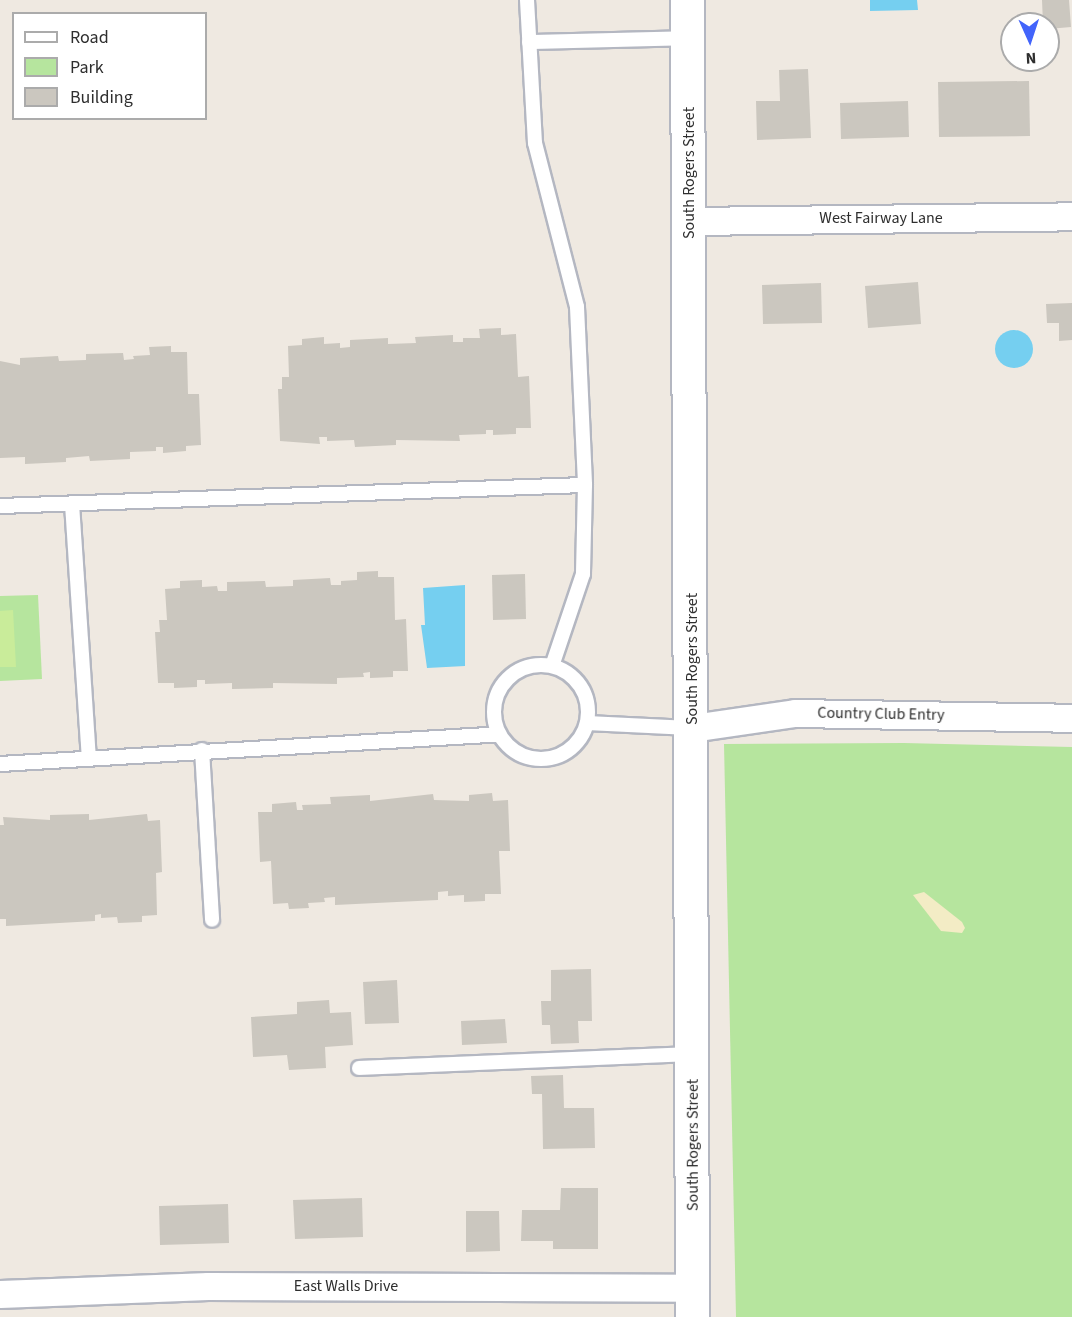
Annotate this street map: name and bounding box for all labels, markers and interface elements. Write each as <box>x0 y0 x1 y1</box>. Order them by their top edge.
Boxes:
legend <box>12 12 207 120</box>
north arrow <box>1000 12 1060 72</box>
text: Road <box>70 25 109 50</box>
text: N <box>1025 47 1037 69</box>
text: Park <box>70 55 104 80</box>
text: Building <box>70 85 133 110</box>
street label: South Rogers Street <box>679 107 699 239</box>
street label: West Fairway Lane <box>819 208 943 228</box>
street label: South Rogers Street <box>682 593 702 725</box>
street label: Country Club Entry <box>817 703 945 725</box>
street label: South Rogers Street <box>683 1079 703 1211</box>
street label: East Walls Drive <box>294 1276 398 1296</box>

